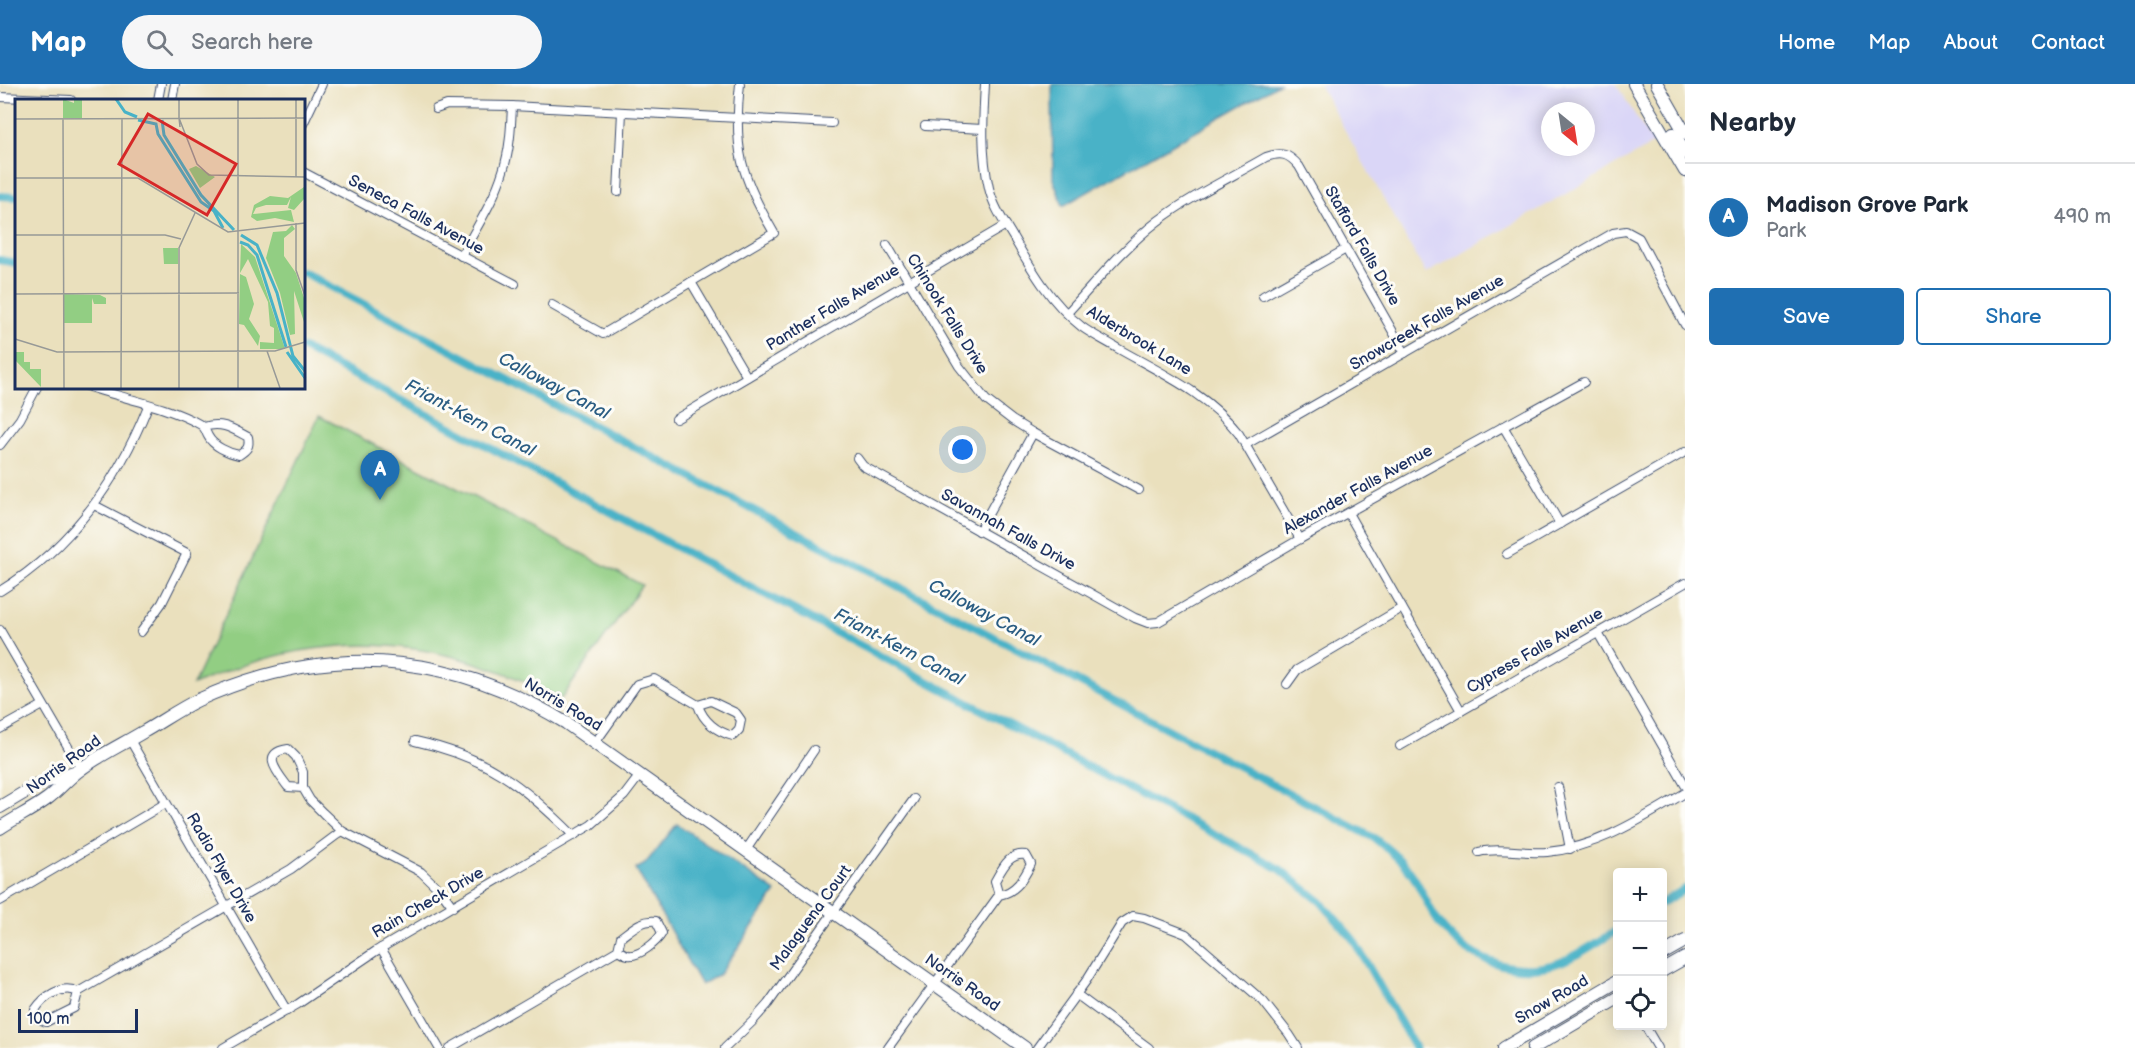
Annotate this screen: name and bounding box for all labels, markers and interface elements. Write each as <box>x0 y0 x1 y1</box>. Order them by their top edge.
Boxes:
search box <box>122 15 542 69</box>
text: Map <box>30 26 86 59</box>
icon: search <box>143 26 176 59</box>
text: Search here <box>191 29 313 56</box>
text: Home <box>1778 30 1835 55</box>
text: Map <box>1868 30 1910 55</box>
text: About <box>1943 30 1998 55</box>
text: Contact <box>2031 30 2105 55</box>
inset map <box>15 99 304 388</box>
north arrow <box>1541 102 1595 156</box>
text: Nearby <box>1709 108 1796 139</box>
street label: Seneca Falls Avenue <box>345 171 487 259</box>
street label: Stafford Falls Drive <box>1320 183 1404 309</box>
text: Madison Grove Park <box>1766 192 1968 219</box>
text: A <box>1722 205 1735 229</box>
text: 490 m <box>2054 205 2111 229</box>
text: Park <box>1766 219 1806 243</box>
street label: Chinook Falls Drive <box>902 250 992 378</box>
street label: Panther Falls Avenue <box>763 260 903 355</box>
street label: Snowcreek Falls Avenue <box>1347 271 1508 375</box>
button: Save <box>1709 288 1904 345</box>
button: Share <box>1916 288 2111 345</box>
street label: Alderbrook Lane <box>1083 302 1195 380</box>
water label: Calloway Canal <box>495 348 614 425</box>
water label: Friant-Kern Canal <box>401 375 539 462</box>
your location <box>948 435 977 464</box>
street label: Alexander Falls Avenue <box>1280 441 1436 539</box>
pin: A <box>360 450 400 500</box>
street label: Savannah Falls Drive <box>937 485 1079 575</box>
water label: Calloway Canal <box>925 575 1044 652</box>
water label: Friant-Kern Canal <box>830 604 968 691</box>
street label: Cypress Falls Avenue <box>1463 604 1607 698</box>
street label: Norris Road <box>521 674 605 736</box>
street label: Norris Road <box>23 732 105 798</box>
street label: Radio Flyer Drive <box>182 810 260 927</box>
street label: Malaguena Court <box>766 862 856 974</box>
street label: Rain Check Drive <box>369 863 488 943</box>
map controls <box>1613 868 1667 1030</box>
button: + <box>1613 868 1667 922</box>
button: − <box>1613 922 1667 976</box>
street label: Norris Road <box>921 950 1003 1016</box>
street label: Snow Road <box>1512 971 1592 1029</box>
button: locate <box>1613 976 1667 1030</box>
scale bar <box>18 1006 138 1034</box>
text: 100 m <box>27 1010 70 1029</box>

